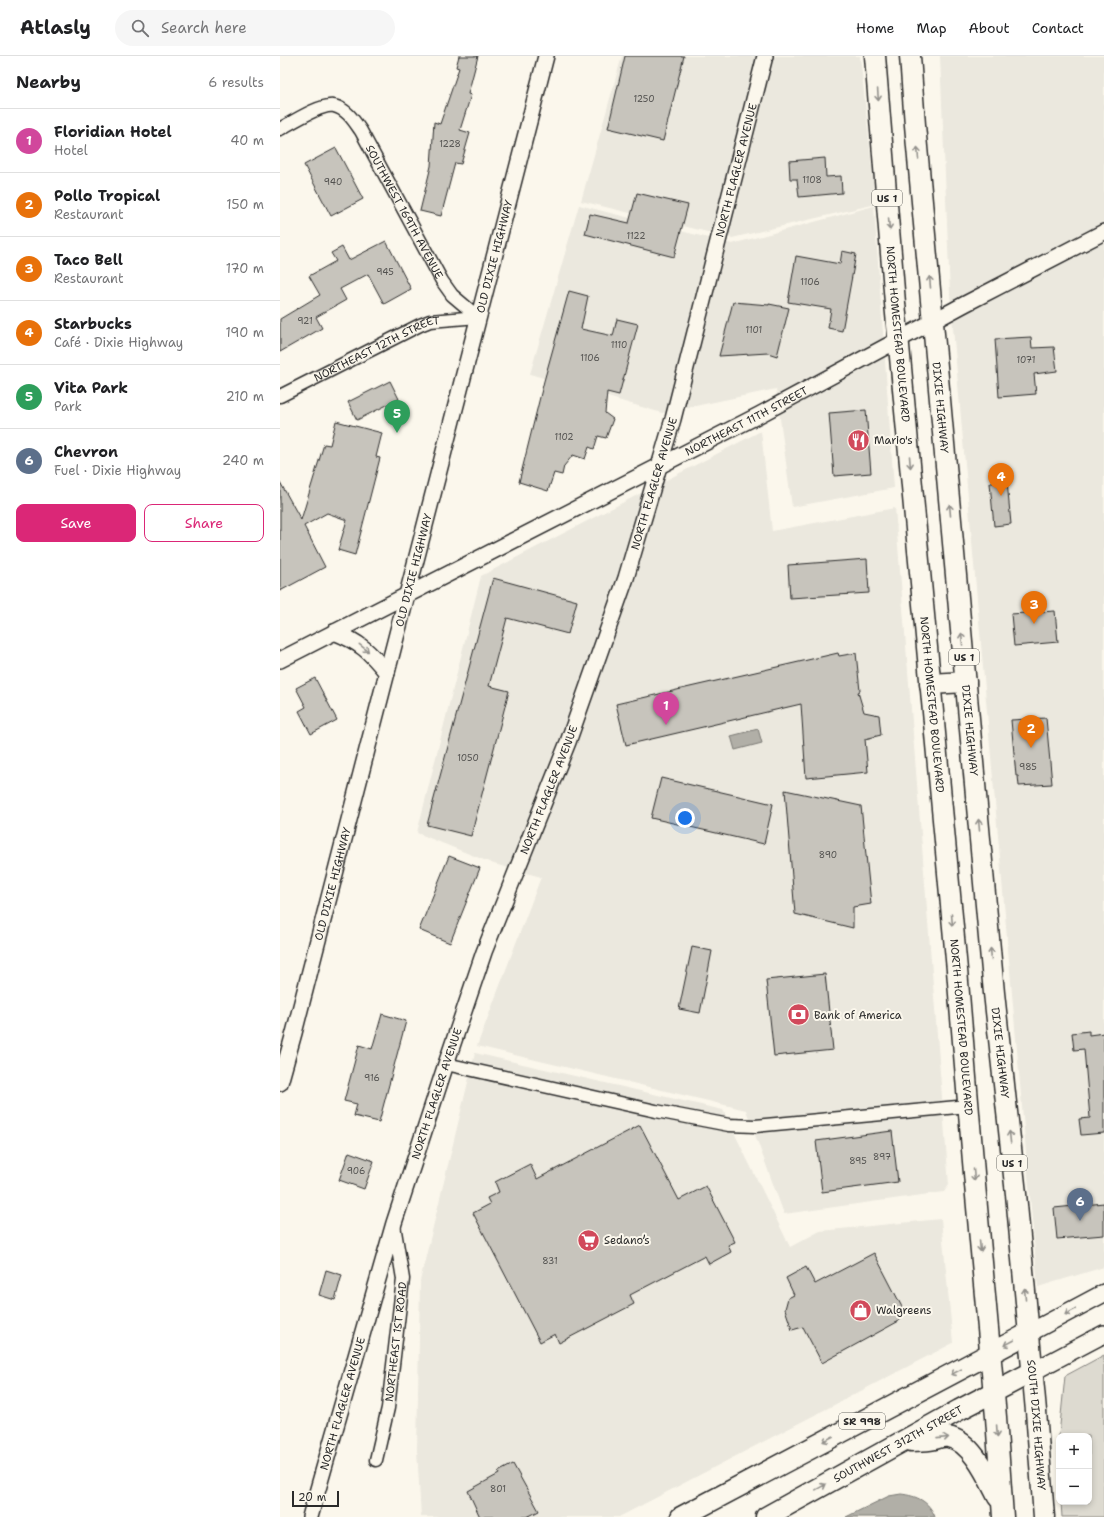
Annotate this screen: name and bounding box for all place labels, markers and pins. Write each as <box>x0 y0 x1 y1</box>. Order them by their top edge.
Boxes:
pin: 5 <box>384 400 410 433</box>
restaurant icon: Mario's <box>846 427 872 453</box>
place label: Mario's <box>874 433 913 448</box>
pin: 4 <box>988 463 1014 496</box>
pin: 3 <box>1021 591 1047 624</box>
pin: 1 <box>653 692 679 725</box>
pin: 2 <box>1018 715 1044 748</box>
bank icon: Bank of America <box>786 1002 812 1028</box>
place label: Bank of America <box>814 1008 902 1023</box>
pin: 6 <box>1067 1188 1093 1221</box>
supermarket icon: Sedano’s <box>575 1227 601 1253</box>
place label: Sedano’s <box>604 1233 650 1248</box>
shop icon: Walgreens <box>847 1297 873 1323</box>
place label: Walgreens <box>876 1303 932 1318</box>

